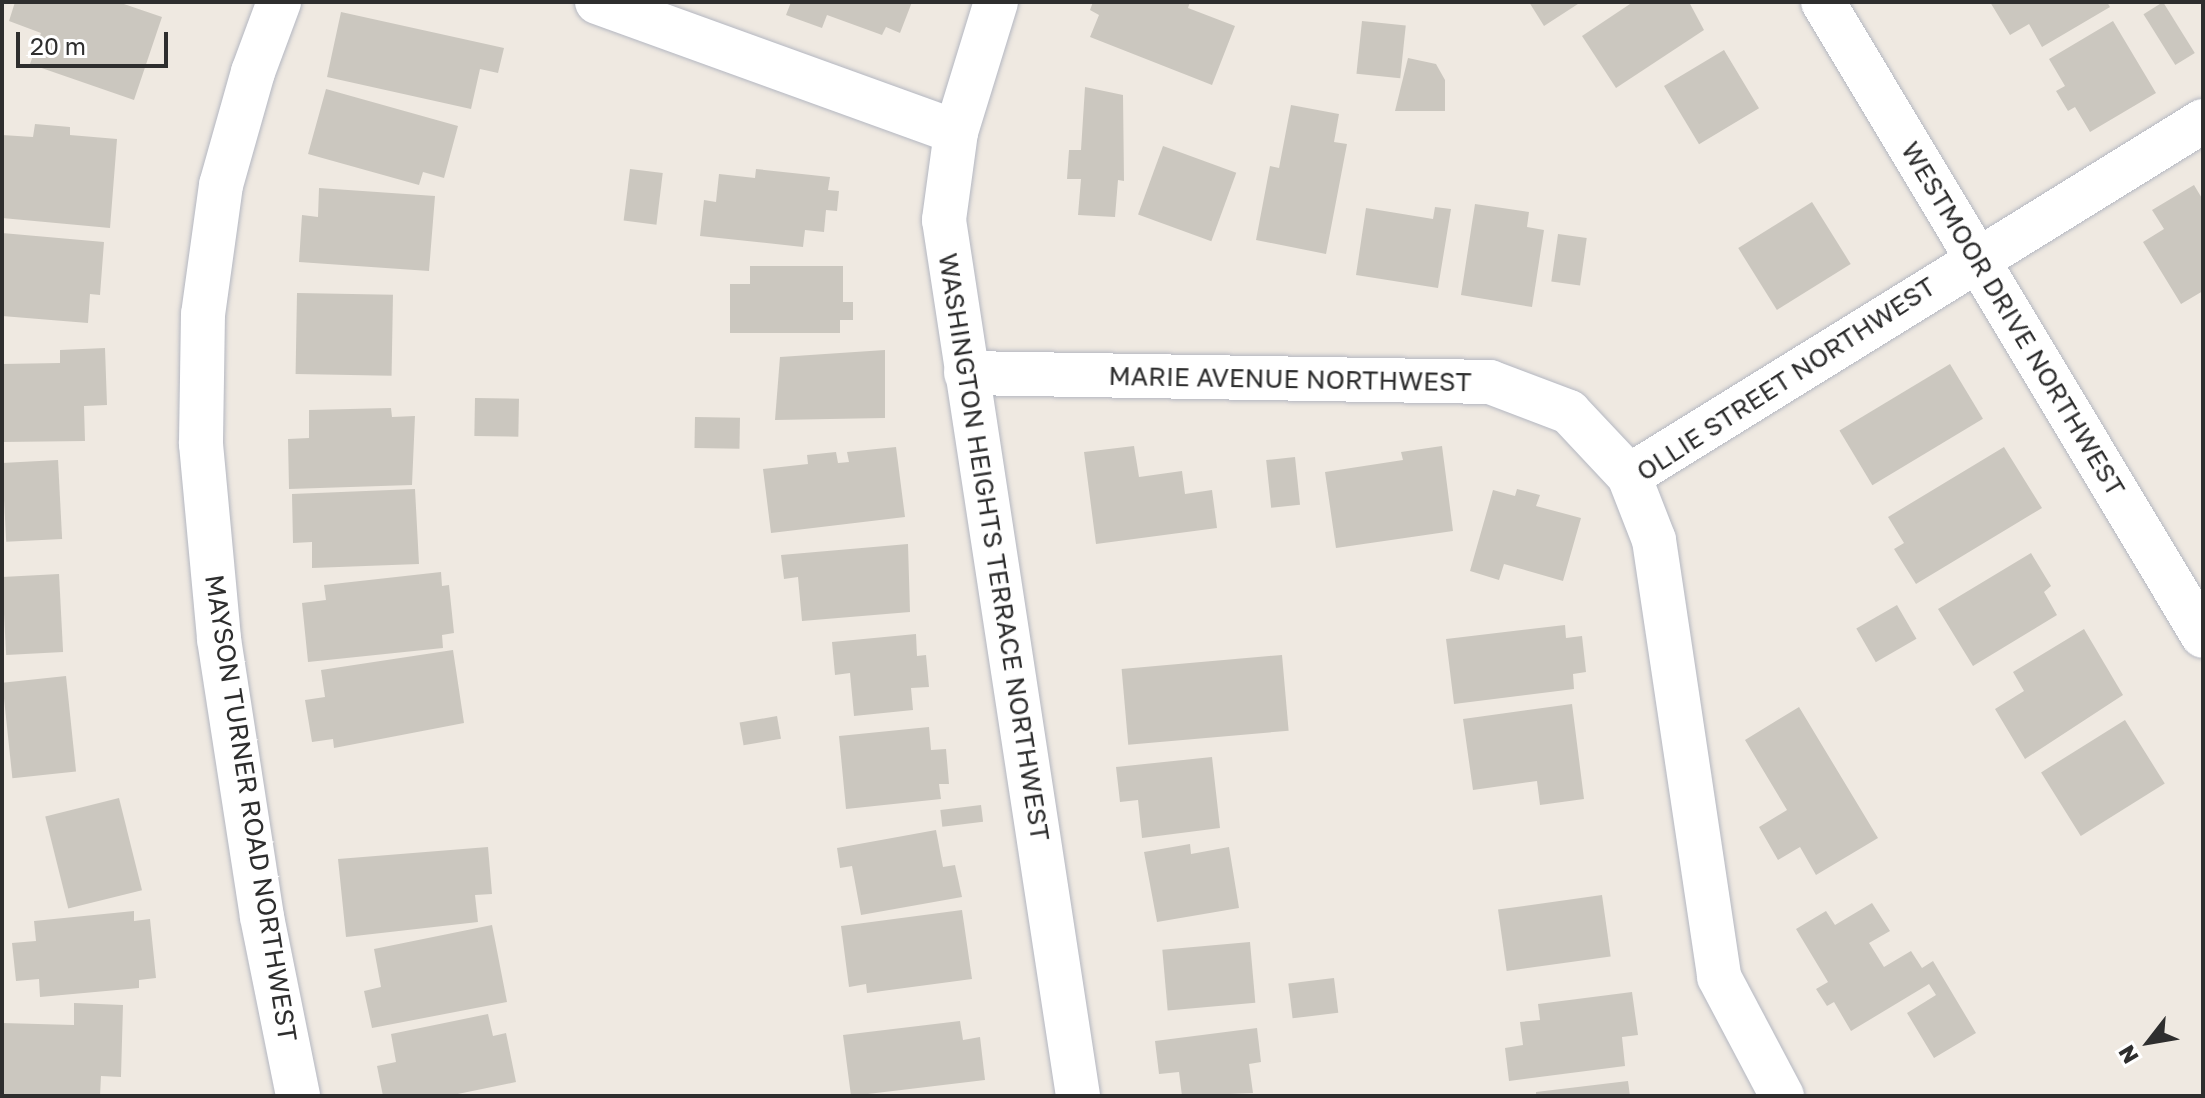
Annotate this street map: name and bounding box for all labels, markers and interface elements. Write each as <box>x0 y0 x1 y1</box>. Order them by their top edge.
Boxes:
scale bar <box>20 16 172 66</box>
text: 20 m <box>30 31 86 60</box>
street label: WESTMOOR DRIVE NORTHWEST <box>1895 136 2131 502</box>
street label: WASHINGTON HEIGHTS TERRACE NORTHWEST <box>932 251 1056 843</box>
street label: OLLIE STREET NORTHWEST <box>1631 271 1941 487</box>
street label: MARIE AVENUE NORTHWEST <box>1108 360 1472 398</box>
street label: MAYSON TURNER ROAD NORTHWEST <box>199 572 303 1044</box>
north arrow <box>2109 1002 2189 1082</box>
text: N <box>2112 1041 2144 1069</box>

